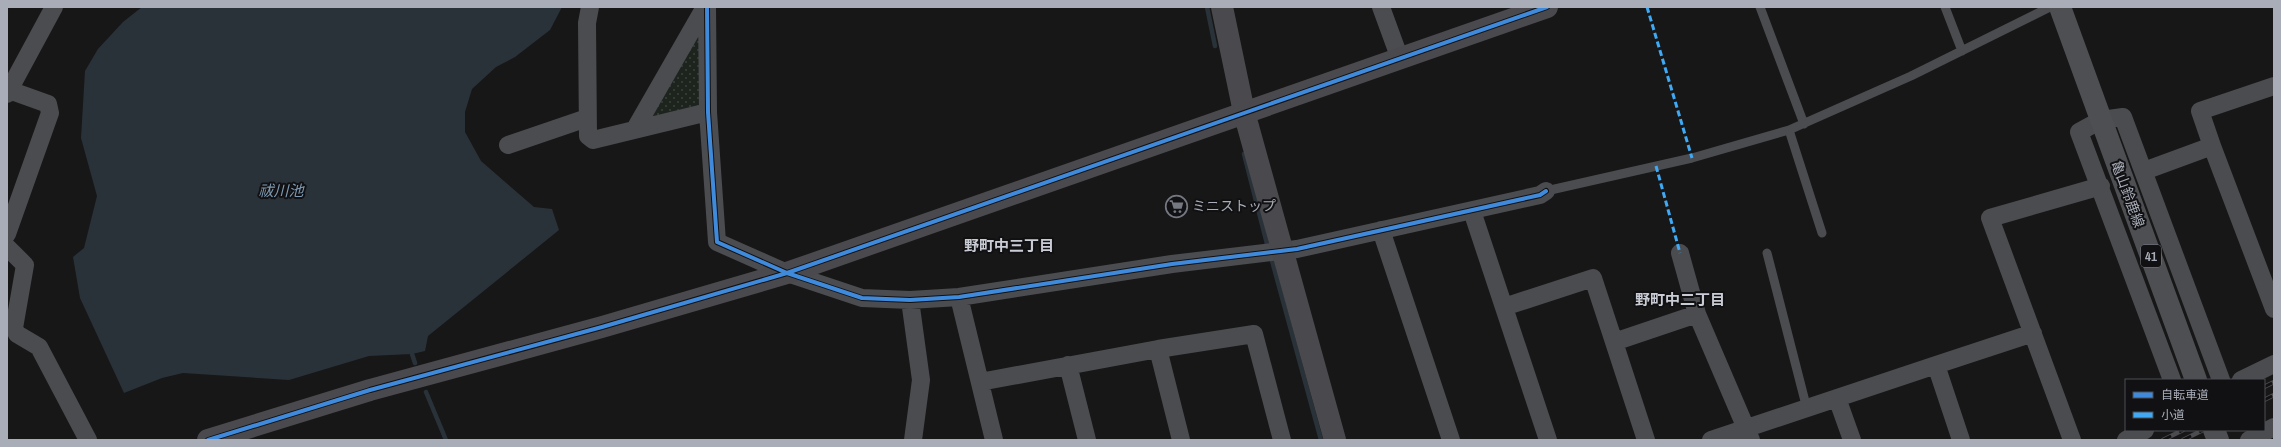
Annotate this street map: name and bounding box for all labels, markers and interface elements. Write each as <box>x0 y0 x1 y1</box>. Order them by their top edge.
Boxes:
street label: 亀山鈴鹿線 <box>2108 158 2148 230</box>
water label: 祓川池 <box>258 180 305 201</box>
supermarket icon: ミニストップ <box>1164 193 1190 219</box>
place label: ミニストップ <box>1192 197 1276 215</box>
district label: 野町中三丁目 <box>964 235 1054 256</box>
road number: 41 <box>2141 245 2161 267</box>
district label: 野町中二丁目 <box>1635 289 1725 310</box>
legend <box>2125 379 2265 431</box>
text: 自転車道 <box>2161 387 2209 403</box>
text: 小道 <box>2161 407 2185 423</box>

